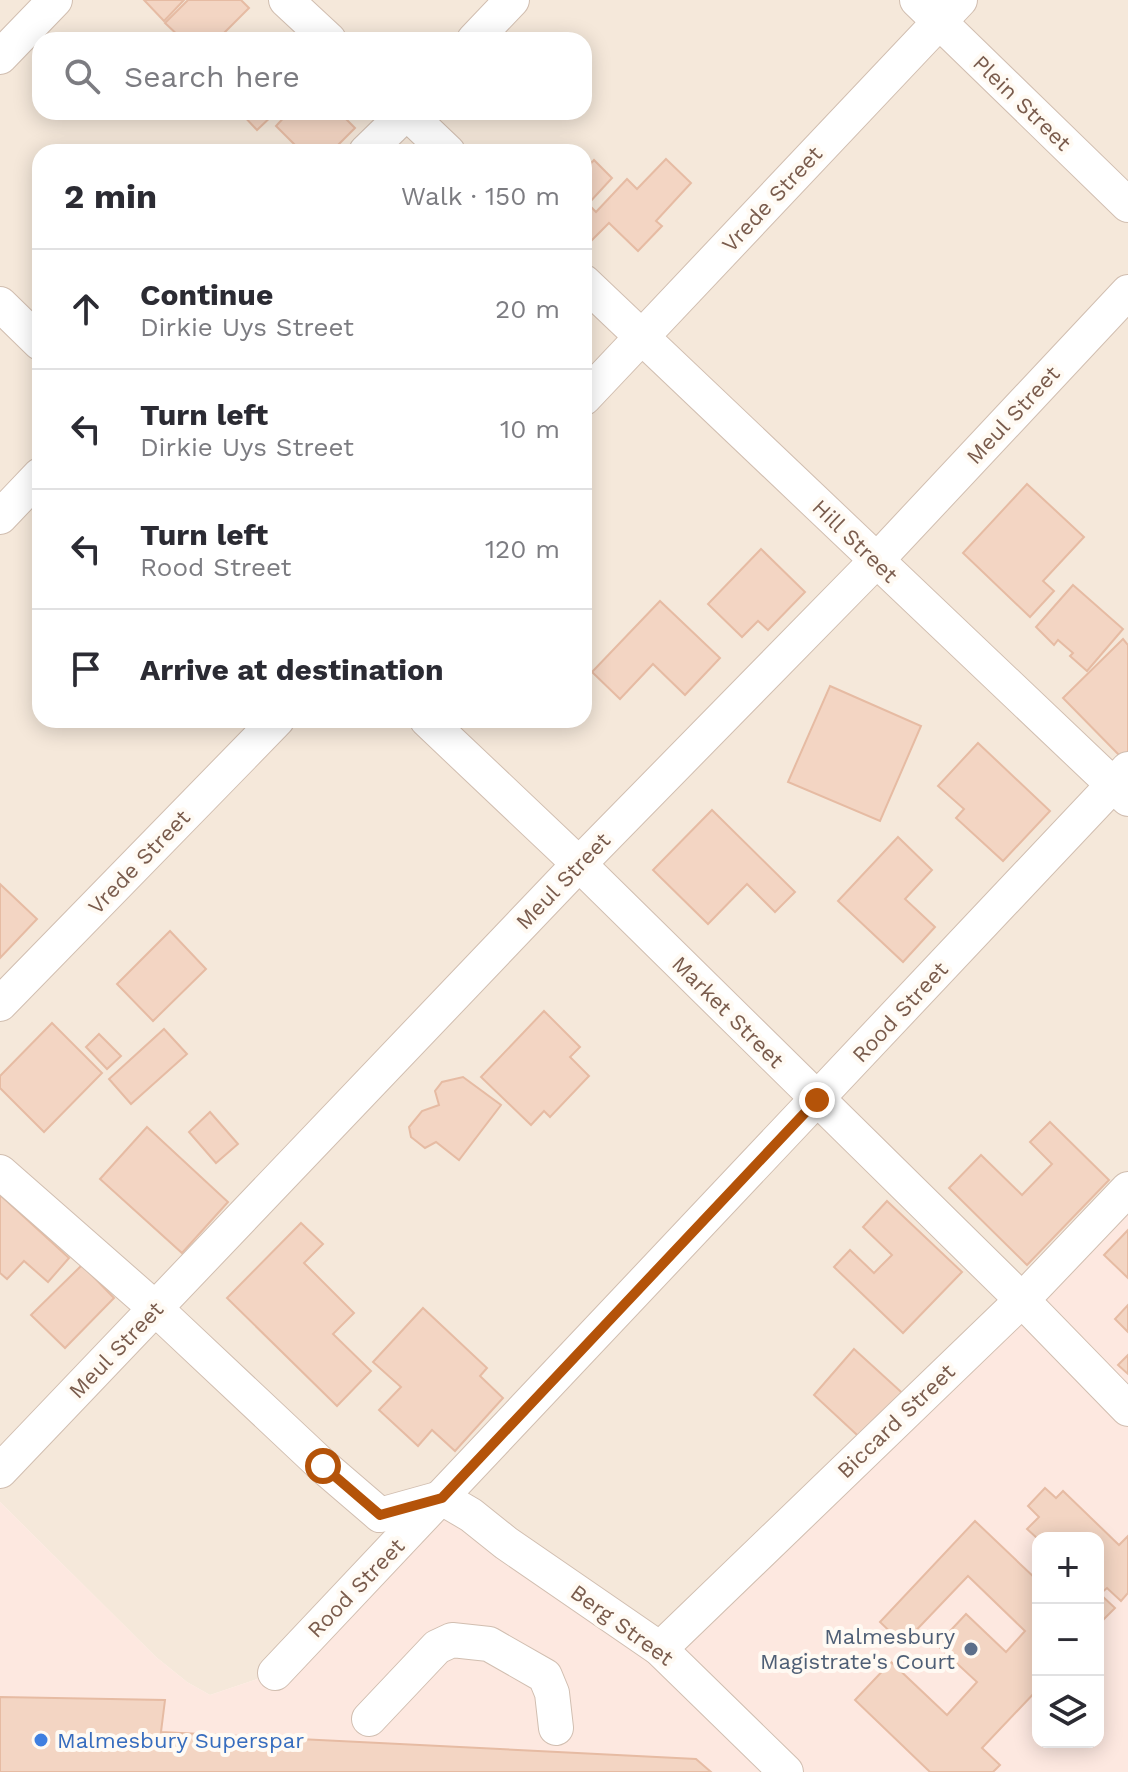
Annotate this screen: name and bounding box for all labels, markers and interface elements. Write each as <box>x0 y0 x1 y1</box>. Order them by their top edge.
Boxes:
search box <box>32 32 592 120</box>
street label: Plein Street <box>968 50 1076 156</box>
icon: search <box>60 54 104 98</box>
text: Search here <box>124 59 300 94</box>
street label: Vrede Street <box>717 141 827 257</box>
text: 2 min <box>64 176 157 216</box>
text: Walk · 150 m <box>401 181 560 211</box>
text: Continue <box>140 277 273 312</box>
icon: ahead <box>64 287 108 331</box>
text: 20 m <box>495 294 560 324</box>
text: Dirkie Uys Street <box>140 312 354 342</box>
street label: Meul Street <box>961 361 1065 469</box>
text: Turn left <box>140 397 268 432</box>
icon: left <box>64 407 108 451</box>
text: 10 m <box>500 414 560 444</box>
text: Dirkie Uys Street <box>140 432 354 462</box>
street label: Hill Street <box>807 494 903 588</box>
text: Turn left <box>140 517 268 552</box>
icon: left <box>64 527 108 571</box>
text: 120 m <box>485 534 560 564</box>
text: Rood Street <box>140 552 291 582</box>
icon: arrive <box>64 647 108 691</box>
text: Arrive at destination <box>140 652 444 687</box>
street label: Vrede Street <box>83 805 195 919</box>
street label: Meul Street <box>511 828 615 934</box>
street label: Market Street <box>667 951 789 1073</box>
street label: Rood Street <box>847 957 953 1067</box>
route end <box>799 1082 835 1118</box>
street label: Meul Street <box>64 1297 168 1403</box>
street label: Biccard Street <box>832 1359 960 1483</box>
route start <box>305 1448 341 1484</box>
map controls <box>1032 1532 1104 1748</box>
button: + <box>1032 1532 1104 1604</box>
street label: Rood Street <box>302 1533 410 1643</box>
street label: Berg Street <box>566 1579 678 1671</box>
button: − <box>1032 1604 1104 1676</box>
place label: Malmesbury Magistrate's Court <box>760 1624 956 1674</box>
marker: Malmesbury Magistrate's Court <box>962 1640 980 1658</box>
button: layers <box>1032 1676 1104 1748</box>
place label: Malmesbury Superspar <box>57 1728 304 1753</box>
marker: Malmesbury Superspar <box>32 1731 50 1749</box>

